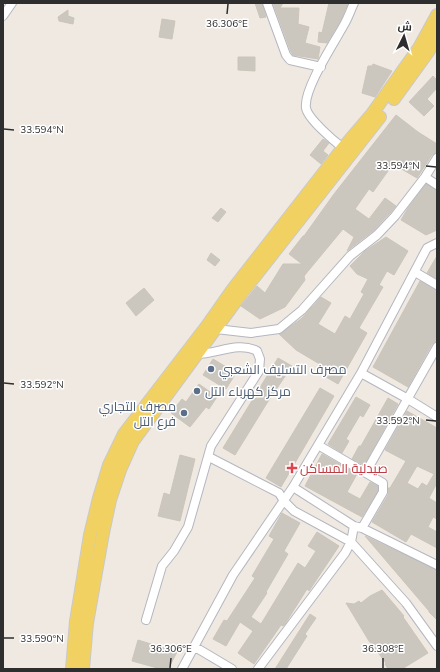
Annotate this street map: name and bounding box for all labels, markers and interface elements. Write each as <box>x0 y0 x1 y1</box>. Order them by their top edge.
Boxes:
north arrow <box>384 16 424 56</box>
text: 36.306°E <box>206 17 248 31</box>
text: ش <box>397 18 413 35</box>
text: 33.594°N <box>20 123 64 137</box>
text: 33.594°N <box>376 159 420 173</box>
place label: مصرف التسليف الشعبي <box>219 361 347 380</box>
marker: مصرف التسليف الشعبي <box>206 364 216 374</box>
text: 33.592°N <box>20 378 64 392</box>
place label: مركز كهرباء التل <box>205 383 291 401</box>
marker: مركز كهرباء التل <box>192 386 202 396</box>
place label: مصرف التجاري فرع التل <box>99 398 176 431</box>
marker: مصرف التجاري فرع التل <box>179 408 189 418</box>
text: 33.592°N <box>376 414 420 428</box>
place label: صيدلية المساكن <box>300 460 388 478</box>
marker: صيدلية المساكن <box>287 463 297 473</box>
text: 33.590°N <box>20 632 64 646</box>
text: 36.306°E <box>150 642 192 656</box>
text: 36.308°E <box>362 642 404 656</box>

